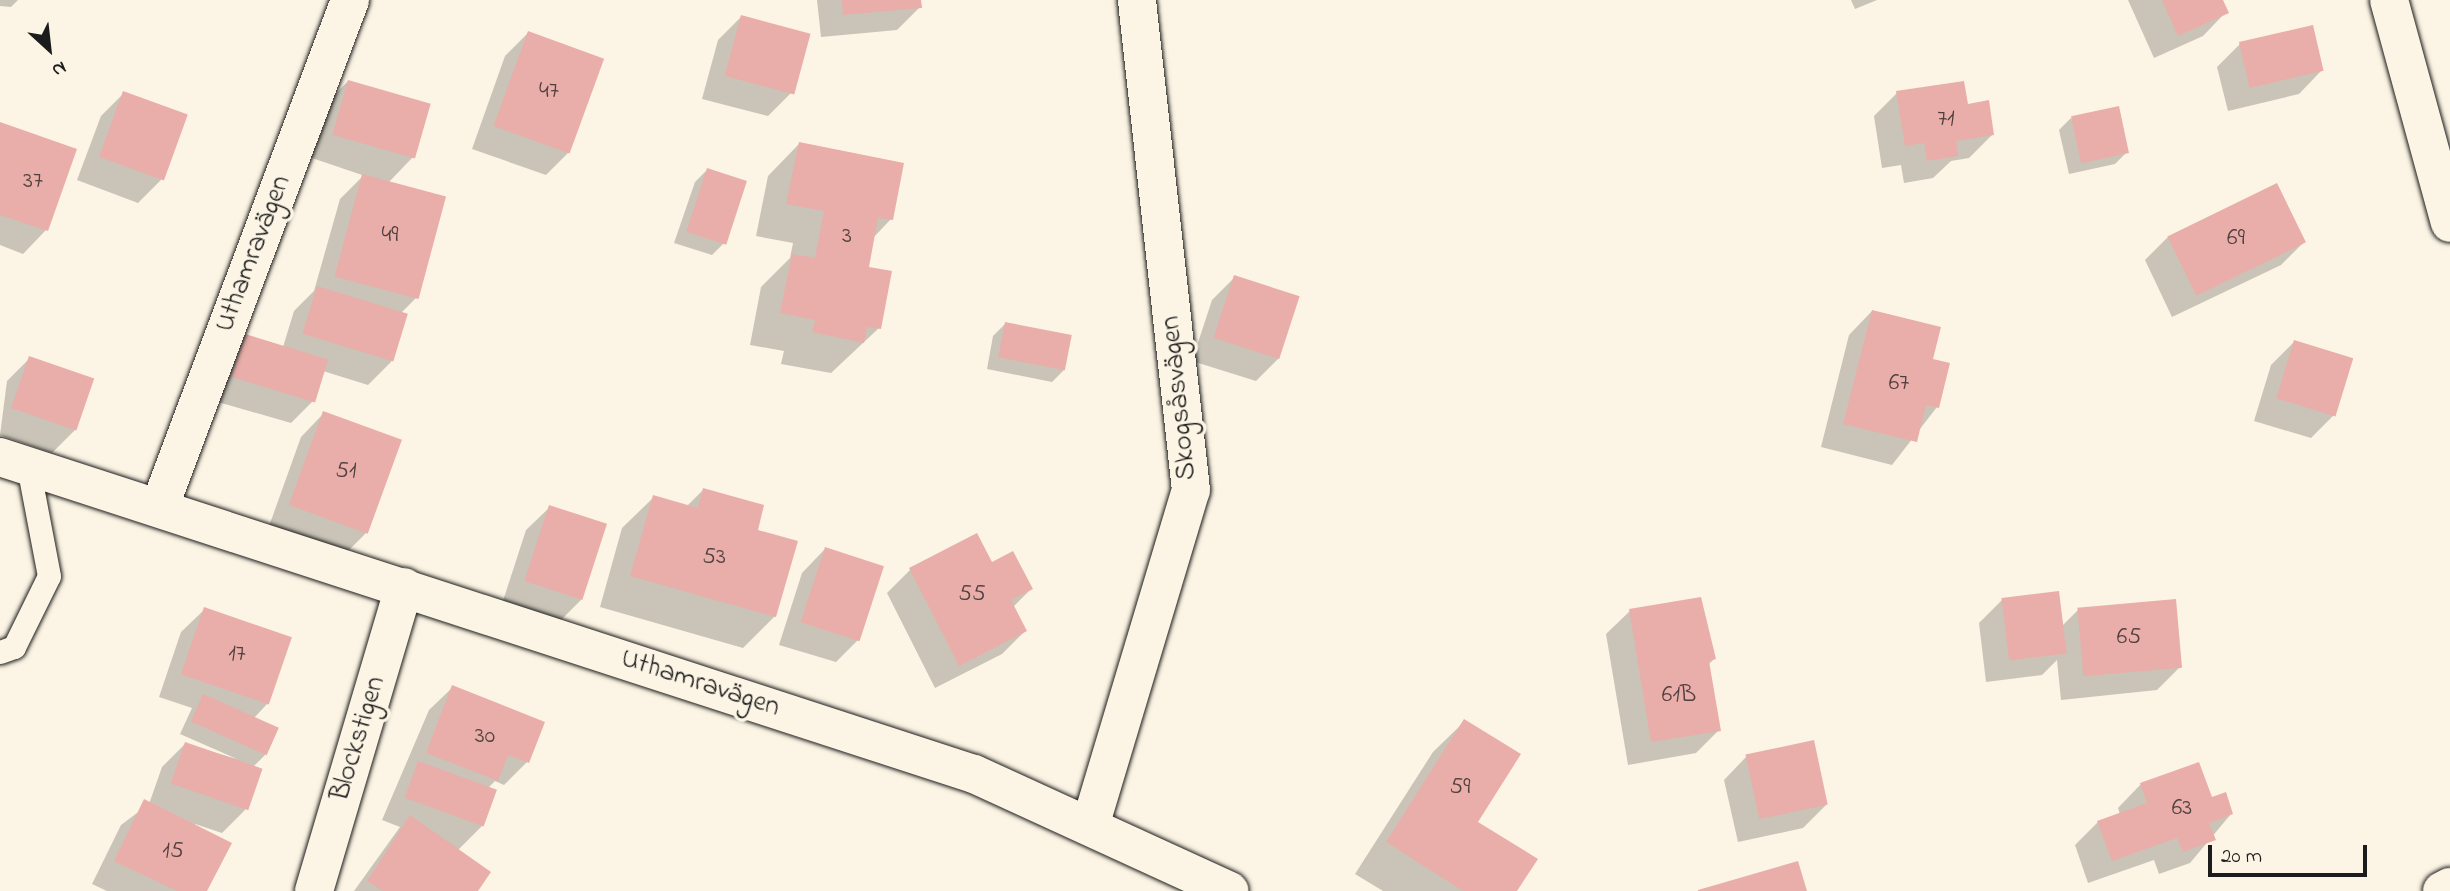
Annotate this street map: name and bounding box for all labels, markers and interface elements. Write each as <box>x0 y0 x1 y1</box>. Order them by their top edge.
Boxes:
north arrow <box>14 14 84 84</box>
text: N <box>47 53 71 83</box>
house number: 47 <box>539 78 559 106</box>
house number: 71 <box>1937 106 1955 134</box>
house number: 37 <box>23 168 43 196</box>
street label: Uthamravägen <box>209 171 299 337</box>
house number: 49 <box>381 222 399 250</box>
house number: 3 <box>842 223 852 251</box>
house number: 69 <box>2227 225 2245 253</box>
street label: Skogsåsvägen <box>1155 314 1205 482</box>
house number: 67 <box>1889 370 1909 398</box>
house number: 51 <box>335 458 357 486</box>
house number: 53 <box>702 544 726 572</box>
house number: 55 <box>958 581 986 609</box>
house number: 65 <box>2117 624 2141 652</box>
house number: 17 <box>228 641 246 669</box>
street label: Uthamravägen <box>616 643 784 725</box>
street label: Blockstigen <box>324 673 394 805</box>
house number: 61B <box>1662 682 1696 710</box>
house number: 30 <box>475 723 495 751</box>
house number: 59 <box>1450 774 1470 802</box>
house number: 63 <box>2172 795 2192 823</box>
scale bar <box>2212 832 2371 876</box>
house number: 15 <box>162 838 184 866</box>
text: 20 m <box>2221 842 2262 872</box>

